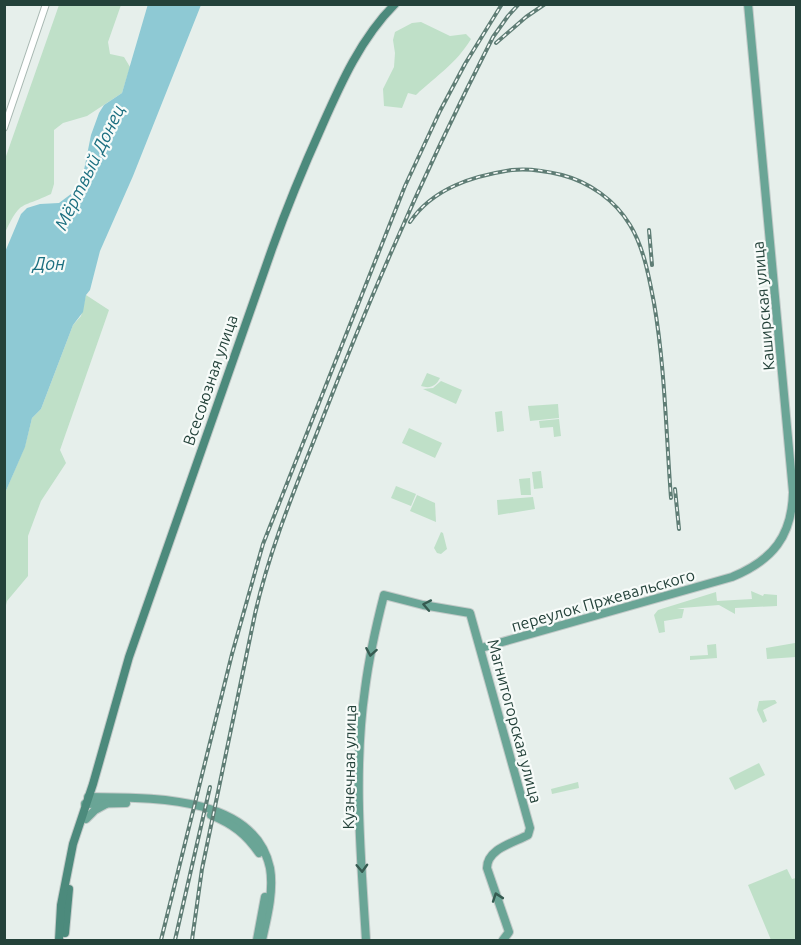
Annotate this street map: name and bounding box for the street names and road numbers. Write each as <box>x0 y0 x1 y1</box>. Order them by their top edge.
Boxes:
street label: Каширская улица <box>748 241 778 371</box>
street label: Всесоюзная улица <box>179 312 241 448</box>
street label: переулок Пржевальского <box>509 565 697 635</box>
street label: Магнитогорская улица <box>484 637 546 805</box>
street label: Кузнечная улица <box>339 704 359 830</box>

